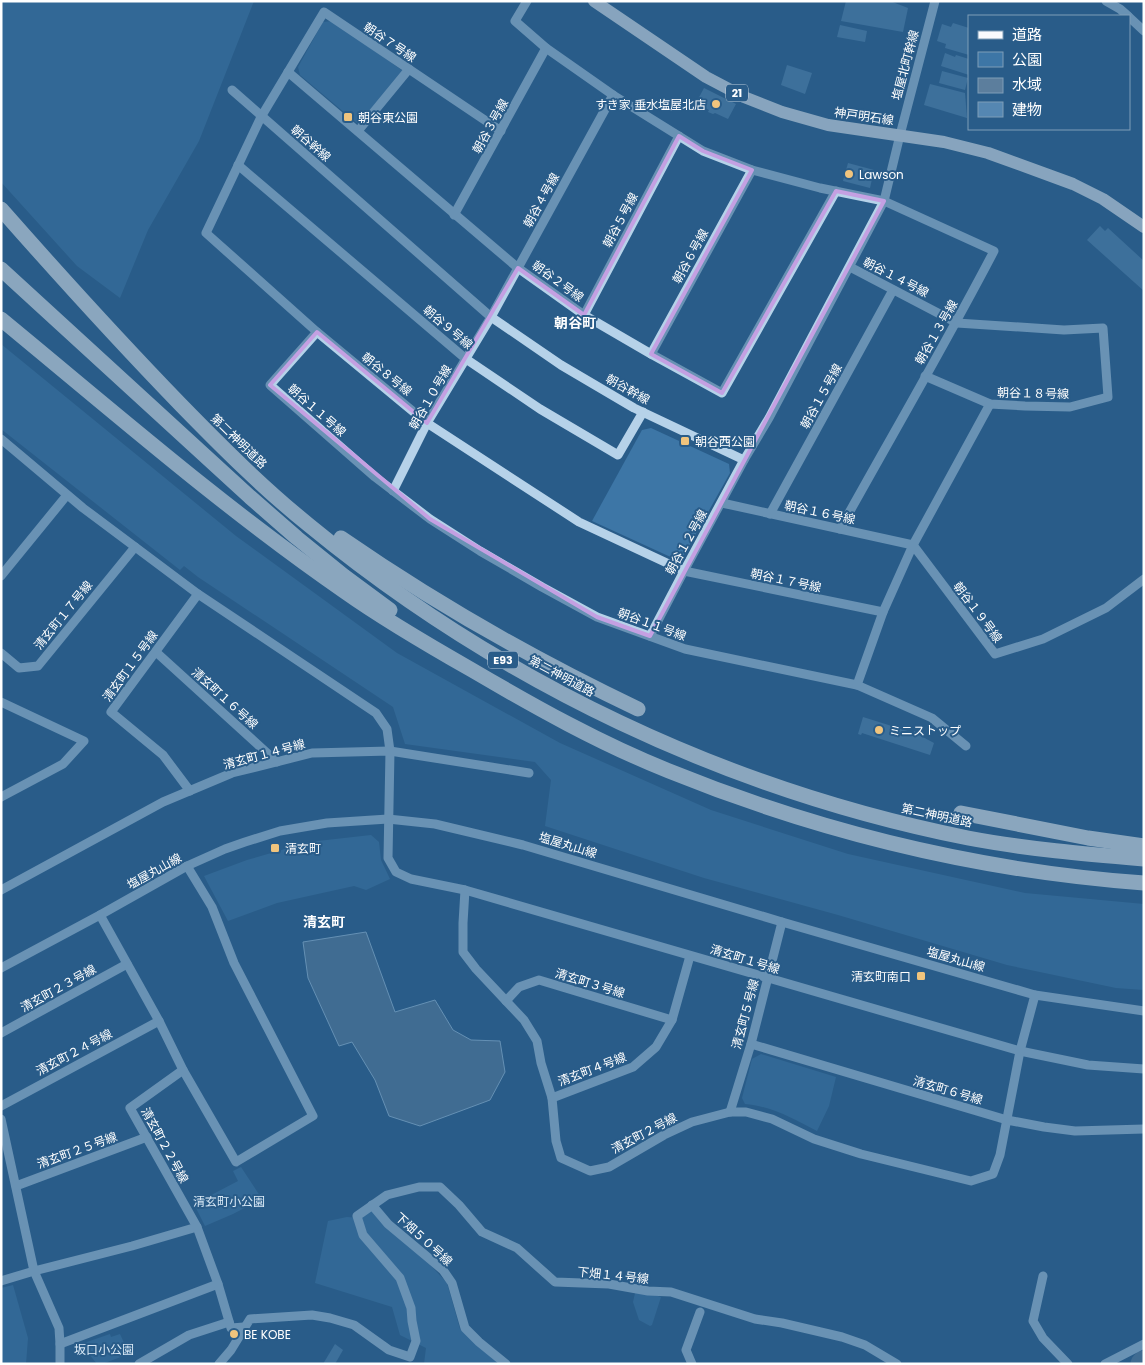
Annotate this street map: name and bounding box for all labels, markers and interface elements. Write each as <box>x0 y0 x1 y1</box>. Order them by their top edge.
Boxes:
legend <box>968 15 1130 130</box>
street label: 朝谷７号線 <box>360 18 420 66</box>
text: 道路 <box>1012 24 1042 45</box>
street label: 塩屋北町幹線 <box>887 28 923 102</box>
text: 公園 <box>1012 49 1042 70</box>
text: 水域 <box>1012 74 1042 95</box>
road number: 21 <box>726 85 748 102</box>
street label: 朝谷３号線 <box>468 96 512 156</box>
place label: すき家 垂水塩屋北店 <box>595 96 706 113</box>
marker: すき家 垂水塩屋北店 <box>710 98 722 110</box>
text: 建物 <box>1012 99 1042 120</box>
street label: 神戸明石線 <box>833 103 895 129</box>
place label: 朝谷東公園 <box>358 109 418 126</box>
marker: 朝谷東公園 <box>342 111 354 123</box>
street label: 朝谷幹線 <box>287 121 335 165</box>
place label: Lawson <box>859 166 904 183</box>
marker: Lawson <box>843 168 855 180</box>
street label: 朝谷４号線 <box>519 170 563 230</box>
street label: 朝谷５号線 <box>598 190 642 250</box>
street label: 朝谷６号線 <box>668 226 712 286</box>
street label: 朝谷１４号線 <box>860 253 932 301</box>
street label: 朝谷２号線 <box>529 256 587 306</box>
street label: 朝谷１３号線 <box>911 297 961 367</box>
street label: 朝谷９号線 <box>420 301 476 353</box>
district label: 朝谷町 <box>554 313 596 333</box>
street label: 朝谷８号線 <box>358 349 416 399</box>
street label: 朝谷１５号線 <box>796 360 846 432</box>
street label: 朝谷１０号線 <box>405 362 455 432</box>
street label: 朝谷幹線 <box>603 370 653 408</box>
street label: 朝谷１１号線 <box>284 380 350 440</box>
street label: 朝谷１８号線 <box>997 384 1069 402</box>
street label: 第二神明道路 <box>207 410 271 472</box>
place label: 朝谷西公園 <box>695 433 755 450</box>
marker: 朝谷西公園 <box>679 435 691 447</box>
street label: 朝谷１６号線 <box>783 496 857 528</box>
street label: 朝谷１２号線 <box>661 506 711 578</box>
street label: 朝谷１７号線 <box>749 564 823 596</box>
street label: 清玄町１７号線 <box>30 577 96 653</box>
street label: 朝谷１９号線 <box>950 578 1006 646</box>
street label: 朝谷１１号線 <box>615 604 689 644</box>
street label: 清玄町１５号線 <box>98 627 162 705</box>
road number: E93 <box>488 652 518 668</box>
street label: 第二神明道路 <box>526 652 598 700</box>
street label: 清玄町１６号線 <box>188 664 262 732</box>
place label: ミニストップ <box>889 722 961 739</box>
marker: ミニストップ <box>873 724 885 736</box>
street label: 清玄町１４号線 <box>221 735 307 773</box>
street label: 第二神明道路 <box>900 799 974 831</box>
street label: 塩屋丸山線 <box>537 828 599 862</box>
place label: 清玄町 <box>285 840 321 857</box>
marker: 清玄町 <box>269 842 281 854</box>
street label: 塩屋丸山線 <box>124 849 184 893</box>
district label: 清玄町 <box>303 912 345 932</box>
street label: 清玄町１号線 <box>708 940 782 978</box>
street label: 塩屋丸山線 <box>925 943 987 975</box>
street label: 清玄町２３号線 <box>17 960 99 1016</box>
street label: 清玄町３号線 <box>553 964 627 1002</box>
place label: 清玄町南口 <box>851 968 911 985</box>
marker: 清玄町南口 <box>915 970 927 982</box>
street label: 清玄町５号線 <box>727 977 763 1051</box>
street label: 清玄町２４号線 <box>33 1025 115 1079</box>
street label: 清玄町４号線 <box>555 1048 629 1090</box>
street label: 清玄町６号線 <box>911 1072 985 1108</box>
street label: 清玄町２２号線 <box>137 1104 193 1186</box>
street label: 清玄町２号線 <box>608 1109 680 1157</box>
street label: 清玄町２５号線 <box>35 1128 119 1172</box>
park label: 清玄町小公園 <box>193 1193 265 1210</box>
street label: 下畑５０号線 <box>392 1209 456 1269</box>
street label: 下畑１４号線 <box>576 1263 650 1287</box>
place label: BE KOBE <box>244 1326 291 1343</box>
marker: BE KOBE <box>228 1328 240 1340</box>
park label: 坂口小公園 <box>74 1341 134 1358</box>

